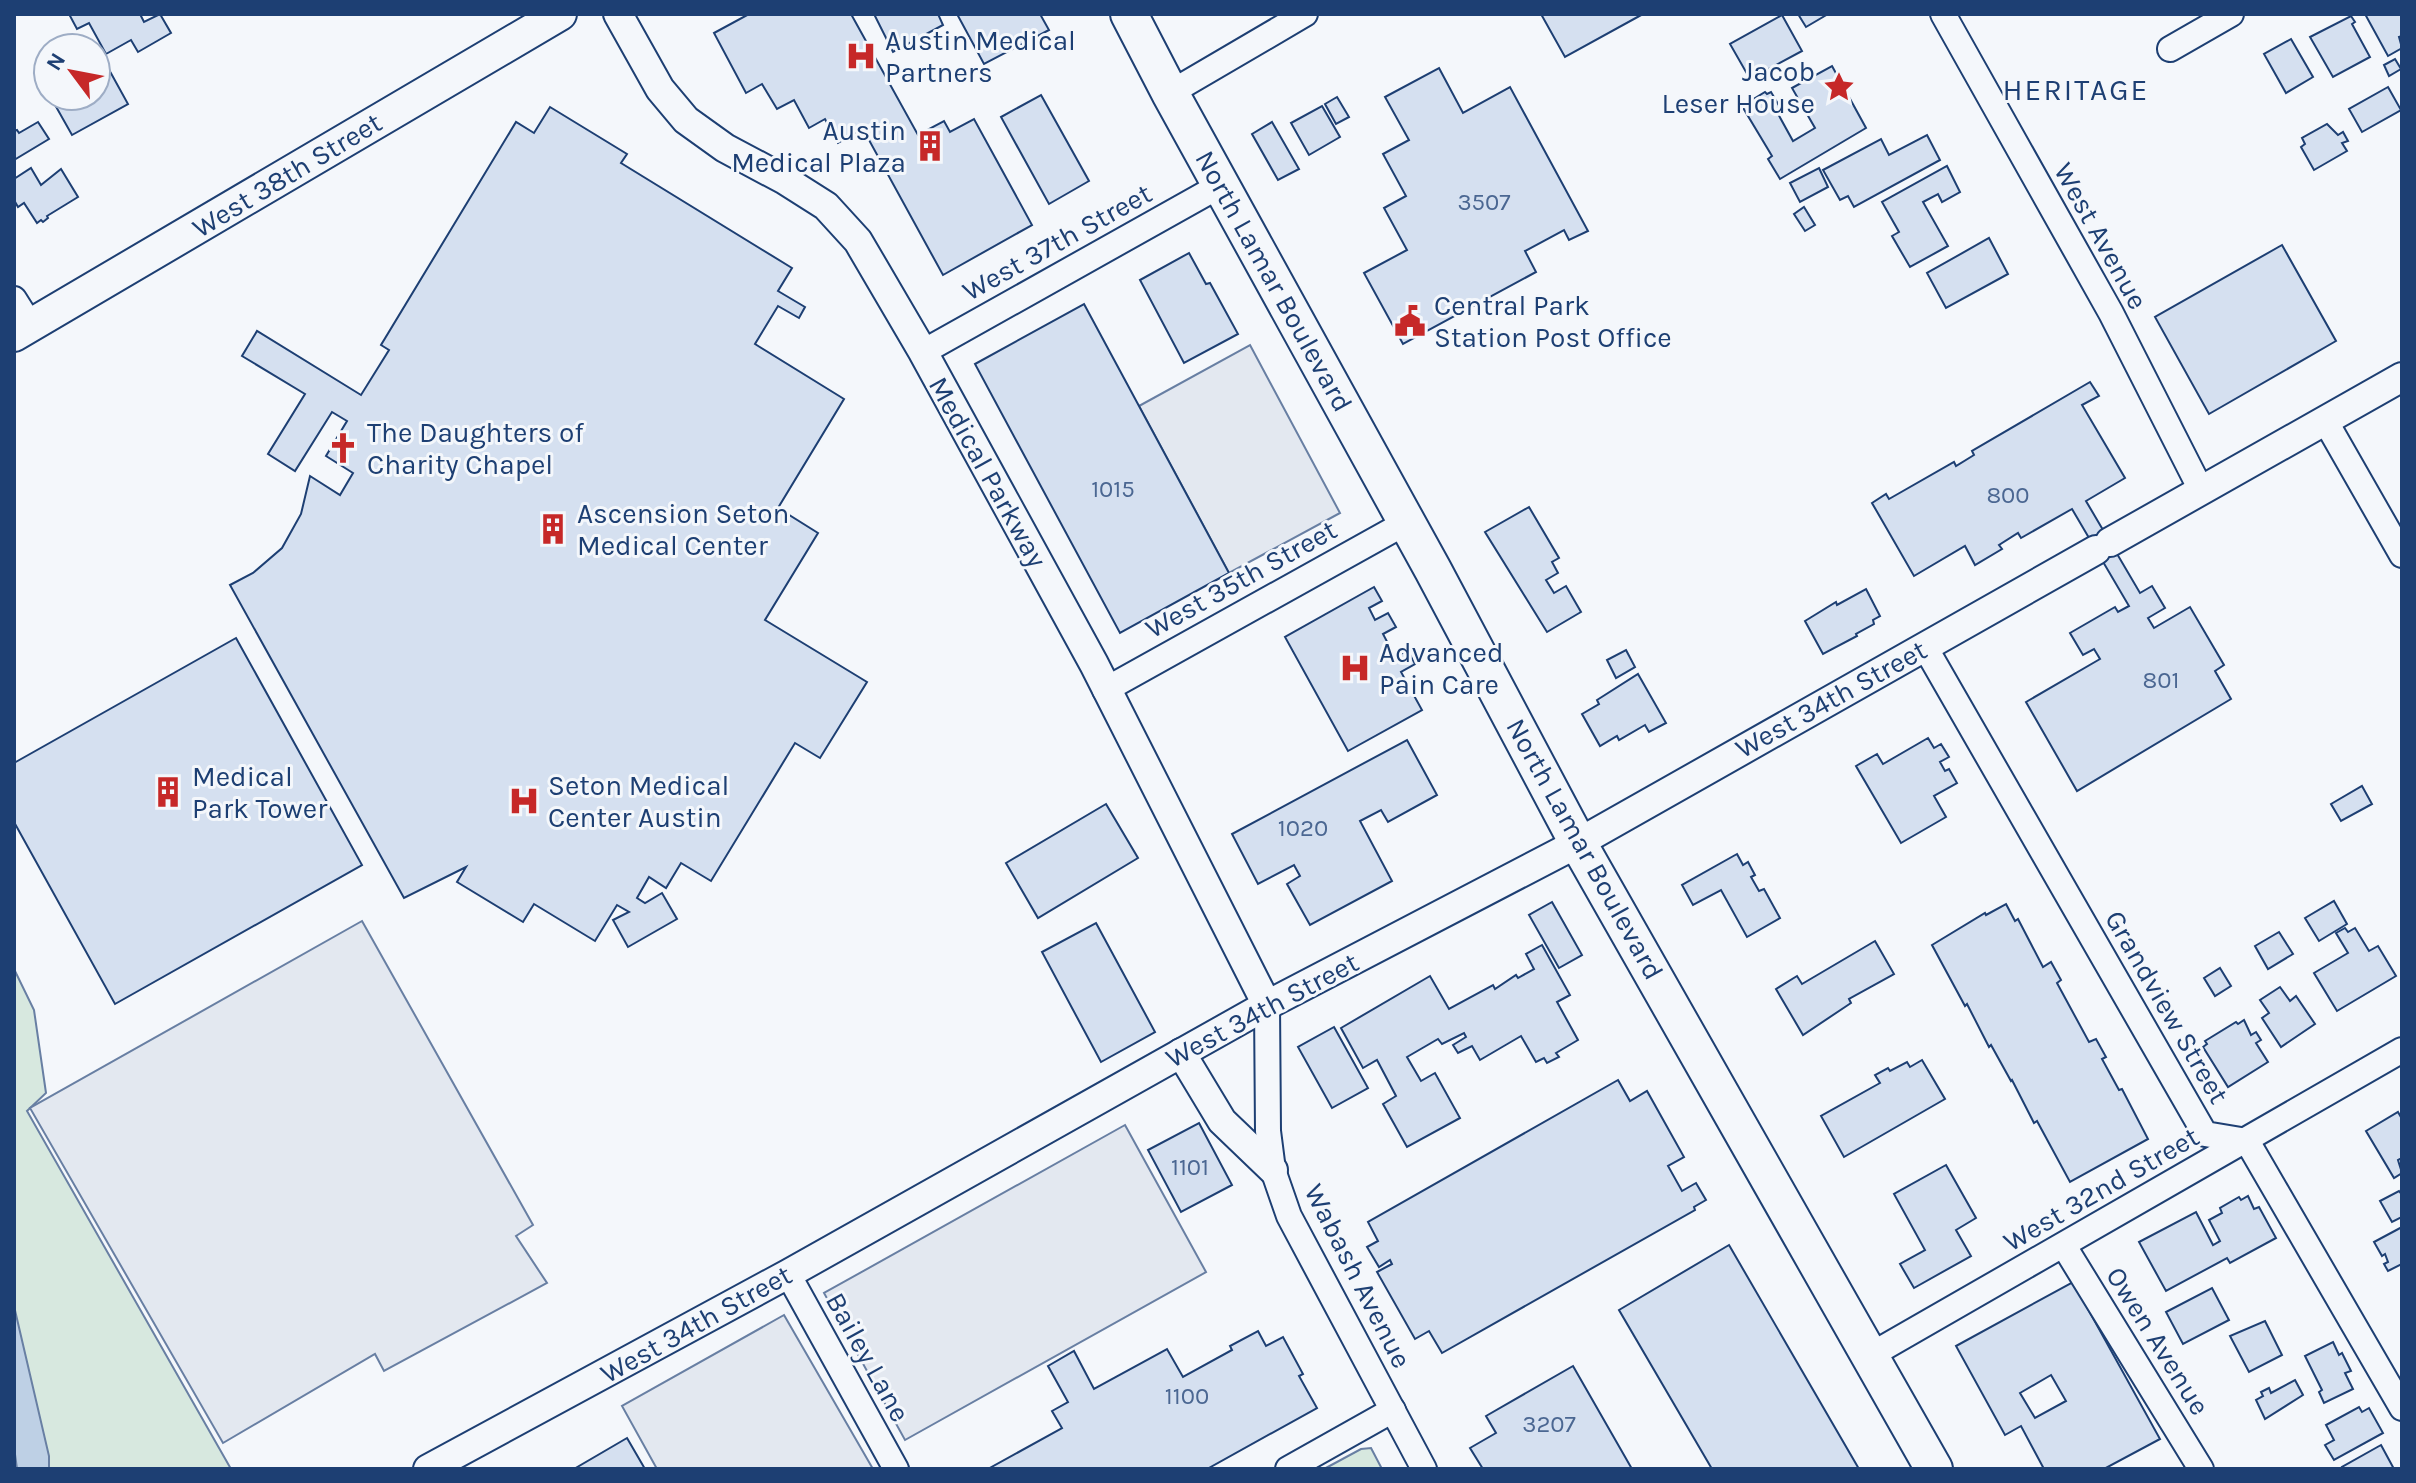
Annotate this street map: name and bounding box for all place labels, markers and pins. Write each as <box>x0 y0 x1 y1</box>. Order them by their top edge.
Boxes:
place label: Austin Medical Partners <box>885 24 1076 89</box>
hospital icon: Austin Medical Partners <box>844 39 878 73</box>
place label: Jacob Leser House <box>1662 55 1815 120</box>
place icon: Jacob Leser House <box>1822 70 1856 104</box>
place label: Austin Medical Plaza <box>731 114 906 179</box>
building icon: Austin Medical Plaza <box>913 129 947 163</box>
place label: Central Park Station Post Office <box>1434 289 1672 354</box>
public building icon: Central Park Station Post Office <box>1393 304 1427 338</box>
place label: The Daughters of Charity Chapel <box>367 416 584 481</box>
church icon: The Daughters of Charity Chapel <box>326 431 360 465</box>
place label: Ascension Seton Medical Center <box>577 497 789 562</box>
building icon: Ascension Seton Medical Center <box>536 512 570 546</box>
place label: Advanced Pain Care <box>1379 636 1503 701</box>
hospital icon: Advanced Pain Care <box>1338 651 1372 685</box>
place label: Medical Park Tower <box>192 760 328 825</box>
place label: Seton Medical Center Austin <box>548 769 729 834</box>
building icon: Medical Park Tower <box>151 775 185 809</box>
hospital icon: Seton Medical Center Austin <box>507 784 541 818</box>

